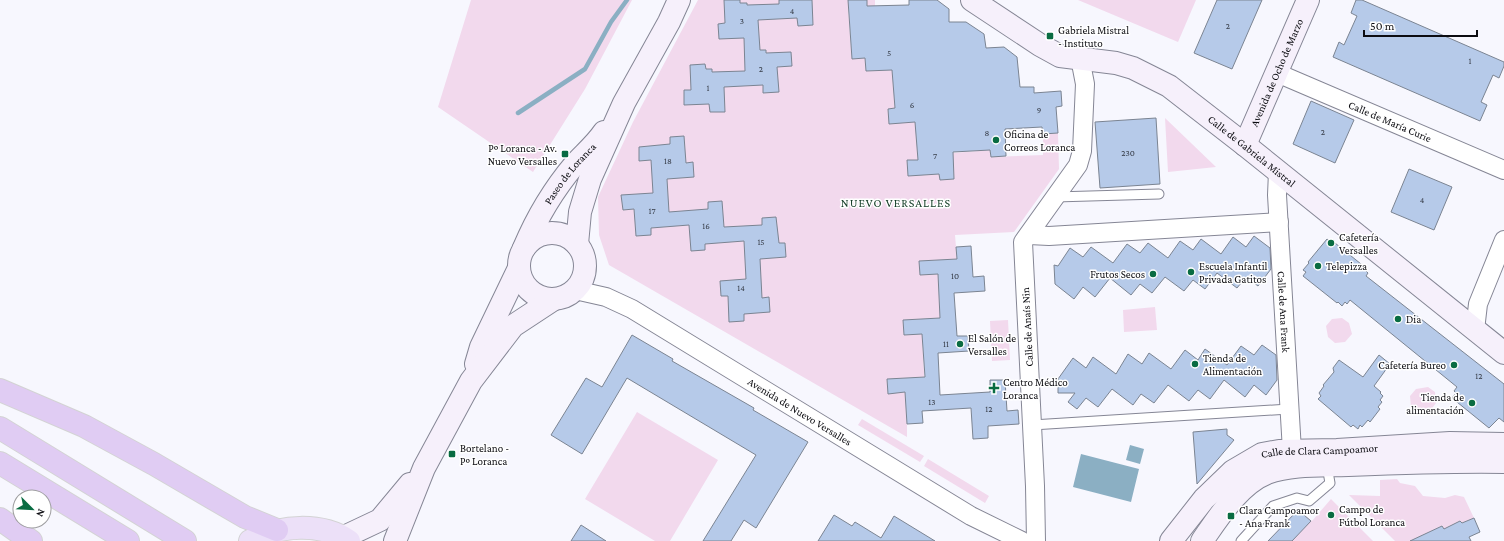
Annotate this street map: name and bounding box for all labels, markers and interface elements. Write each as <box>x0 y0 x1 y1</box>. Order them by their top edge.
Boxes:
house number: 4 <box>790 6 795 16</box>
scale bar <box>1364 12 1477 38</box>
house number: 3 <box>740 16 744 26</box>
street label: Avenida de Ocho de Marzo <box>1248 16 1305 128</box>
text: 50 m <box>1370 19 1395 33</box>
house number: 2 <box>1226 21 1230 31</box>
place label: Gabriela Mistral - Instituto <box>1058 24 1129 49</box>
marker: Gabriela Mistral - Instituto <box>1045 31 1055 41</box>
house number: 5 <box>887 48 891 58</box>
house number: 1 <box>1469 56 1472 66</box>
house number: 2 <box>759 64 763 74</box>
house number: 1 <box>707 83 710 93</box>
street label: Calle de María Curie <box>1347 98 1434 144</box>
house number: 6 <box>910 100 915 110</box>
house number: 9 <box>1037 105 1042 115</box>
street label: Calle de Gabriela Mistral <box>1206 113 1298 189</box>
house number: 2 <box>1321 127 1325 137</box>
house number: 8 <box>985 128 990 138</box>
place label: Oficina de Correos Loranca <box>1004 128 1075 153</box>
marker: Oficina de Correos Loranca <box>991 135 1001 145</box>
street label: Paseo de Loranca <box>542 141 598 206</box>
place label: Pº Loranca - Av. Nuevo Versalles <box>488 142 557 167</box>
house number: 230 <box>1121 148 1135 158</box>
marker: Pº Loranca - Av. Nuevo Versalles <box>560 149 570 159</box>
house number: 7 <box>933 151 937 161</box>
house number: 18 <box>664 156 672 166</box>
house number: 4 <box>1420 195 1425 205</box>
district label: NUEVO VERSALLES <box>841 196 951 210</box>
house number: 17 <box>648 206 656 216</box>
house number: 16 <box>702 221 710 231</box>
place label: Cafetería Versalles <box>1339 231 1379 256</box>
house number: 15 <box>757 237 765 247</box>
marker: Cafetería Versalles <box>1326 238 1336 248</box>
place label: Escuela Infantil Privada Gatitos <box>1199 260 1268 285</box>
place label: Telepizza <box>1326 260 1367 273</box>
marker: Telepizza <box>1313 261 1323 271</box>
marker: Escuela Infantil Privada Gatitos <box>1186 267 1196 277</box>
place label: Frutos Secos <box>1090 268 1145 280</box>
marker: Frutos Secos <box>1148 269 1158 279</box>
house number: 10 <box>951 271 959 281</box>
street label: Calle de Ana Frank <box>1275 271 1292 354</box>
house number: 14 <box>737 283 745 293</box>
street label: Calle de Anaís Nin <box>1019 287 1035 367</box>
place label: Dia <box>1406 313 1421 325</box>
marker: Dia <box>1393 314 1403 324</box>
place label: El Salón de Versalles <box>968 332 1016 357</box>
house number: 11 <box>943 339 949 349</box>
marker: El Salón de Versalles <box>955 339 965 349</box>
place label: Tienda de Alimentación <box>1203 352 1262 377</box>
marker: Tienda de Alimentación <box>1190 359 1200 369</box>
place label: Cafetería Bureo <box>1378 359 1447 371</box>
marker: Cafetería Bureo <box>1449 360 1459 370</box>
house number: 12 <box>1475 371 1483 381</box>
street label: Avenida de Nuevo Versalles <box>746 375 854 448</box>
place label: Centro Médico Loranca <box>1003 376 1068 401</box>
marker: Centro Médico Loranca <box>988 382 1000 394</box>
place label: Tienda de alimentación <box>1406 391 1464 416</box>
house number: 13 <box>928 397 936 407</box>
marker: Tienda de alimentación <box>1467 398 1477 408</box>
house number: 12 <box>985 404 993 414</box>
street label: Calle de Clara Campoamor <box>1260 441 1378 460</box>
place label: Bortelano - Pº Loranca <box>460 442 509 467</box>
marker: Bortelano - Pº Loranca <box>447 449 457 459</box>
north arrow <box>12 489 52 529</box>
place label: Campo de Fútbol Loranca <box>1339 503 1405 528</box>
place label: Clara Campoamor - Ana Frank <box>1239 504 1319 529</box>
text: N <box>34 507 48 519</box>
marker: Campo de Fútbol Loranca <box>1326 510 1336 520</box>
marker: Clara Campoamor - Ana Frank <box>1226 511 1236 521</box>

